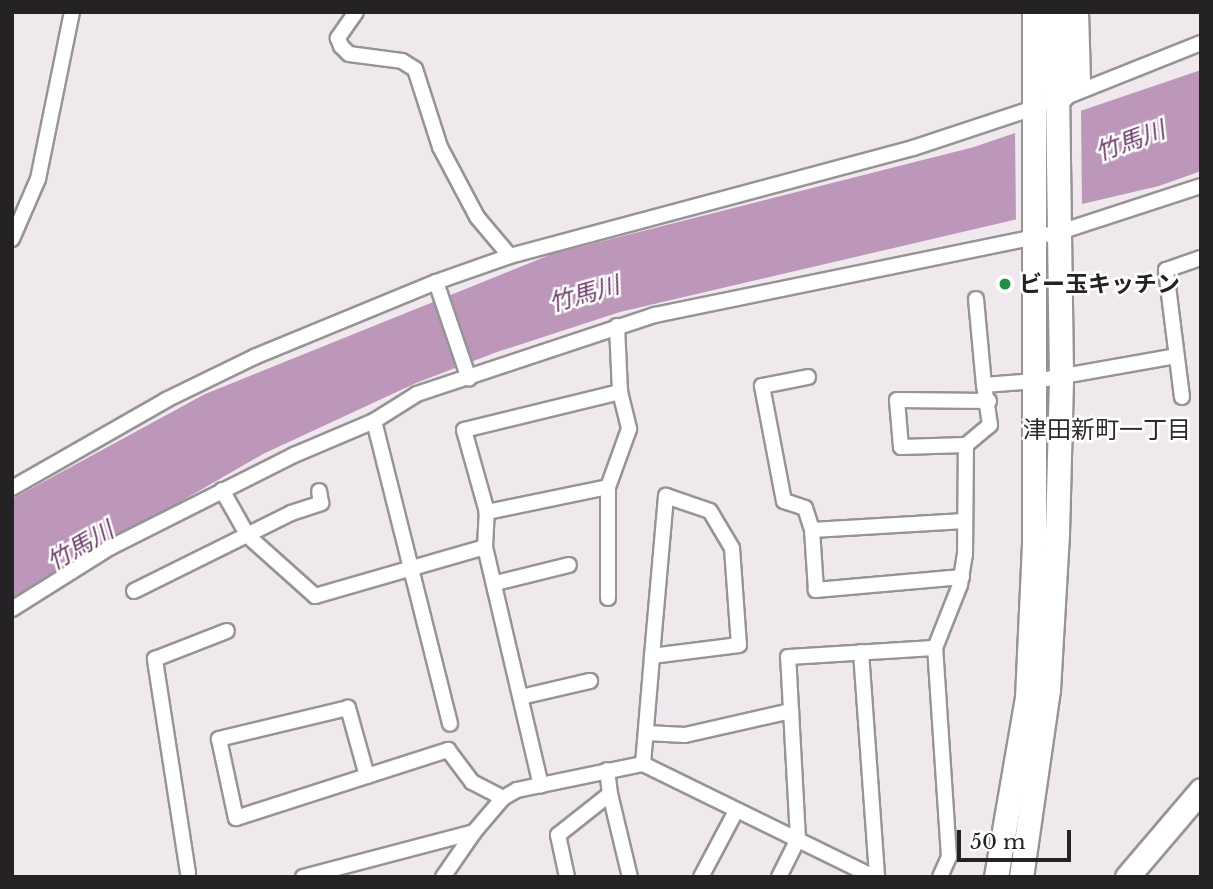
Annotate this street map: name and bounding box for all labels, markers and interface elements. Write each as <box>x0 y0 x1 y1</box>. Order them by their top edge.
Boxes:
water label: 竹馬川 <box>1091 115 1169 167</box>
water label: 竹馬川 <box>545 270 623 318</box>
place label: ビー玉キッチン <box>1019 270 1180 298</box>
marker: ビー玉キッチン <box>997 276 1013 292</box>
district label: 津田新町一丁目 <box>1023 416 1191 444</box>
water label: 竹馬川 <box>42 516 118 576</box>
scale bar <box>961 816 1075 860</box>
text: 50 m <box>970 829 1025 855</box>

